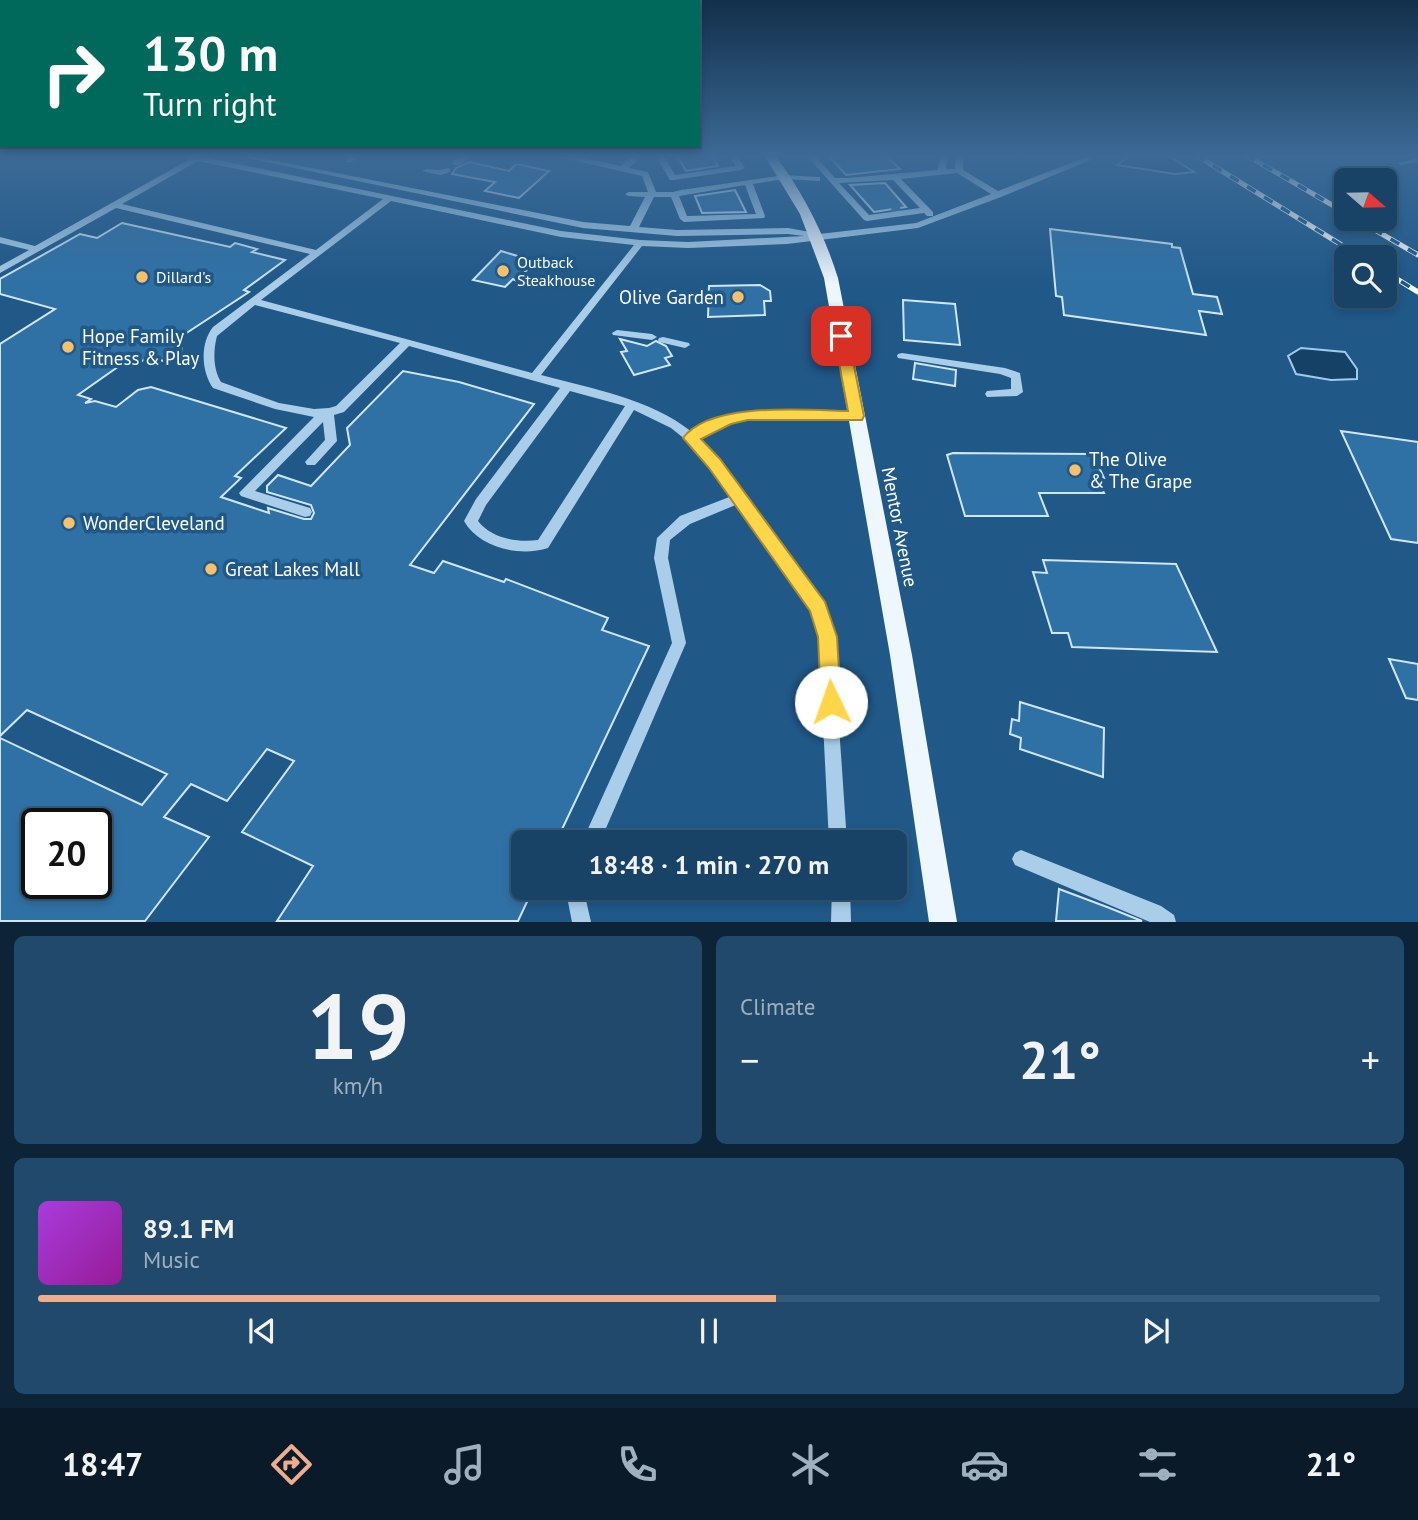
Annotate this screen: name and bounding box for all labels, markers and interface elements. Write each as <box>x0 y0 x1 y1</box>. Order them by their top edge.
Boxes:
text: 130 m <box>143 21 278 85</box>
icon: right <box>28 28 119 119</box>
text: Turn right <box>143 83 277 125</box>
north arrow <box>1334 168 1396 231</box>
map controls <box>1334 168 1397 308</box>
button: search <box>1334 245 1397 308</box>
place label: Outback Steakhouse <box>517 252 595 290</box>
marker: Outback Steakhouse <box>495 263 511 279</box>
place label: Dillard's <box>156 267 212 287</box>
marker: Dillard's <box>134 269 150 285</box>
place label: Olive Garden <box>619 285 724 309</box>
marker: Olive Garden <box>730 289 746 305</box>
pin <box>811 306 871 366</box>
icon: arrive <box>822 317 860 355</box>
place label: Hope Family Fitness & Play <box>82 324 200 370</box>
marker: Hope Family Fitness & Play <box>60 339 76 355</box>
place label: The Olive & The Grape <box>1089 447 1192 493</box>
marker: The Olive & The Grape <box>1067 462 1083 478</box>
street label: Mentor Avenue <box>877 465 923 589</box>
place label: WonderCleveland <box>83 511 225 535</box>
marker: WonderCleveland <box>61 515 77 531</box>
place label: Great Lakes Mall <box>225 557 360 581</box>
marker: Great Lakes Mall <box>203 561 219 577</box>
position arrow <box>794 665 868 739</box>
speed limit sign: 20 <box>21 808 112 899</box>
text: 18:48 · 1 min · 270 m <box>589 848 829 881</box>
text: 19 <box>306 966 410 1084</box>
text: Climate <box>740 992 815 1021</box>
text: 21° <box>1019 1026 1101 1093</box>
text: − <box>740 1035 759 1084</box>
text: + <box>1361 1035 1380 1084</box>
text: km/h <box>333 1071 383 1100</box>
text: 89.1 FM <box>143 1212 234 1245</box>
text: Music <box>143 1245 200 1274</box>
icon: previous <box>243 1312 281 1350</box>
icon: pause <box>690 1312 728 1350</box>
icon: next <box>1137 1312 1175 1350</box>
icon: directions <box>267 1440 316 1489</box>
icon: music <box>440 1440 489 1489</box>
icon: phone <box>613 1440 662 1489</box>
icon: climate <box>786 1440 835 1489</box>
icon: car <box>960 1440 1009 1489</box>
icon: filters <box>1133 1440 1182 1489</box>
text: 18:47 <box>62 1443 143 1485</box>
text: 21° <box>1306 1443 1356 1485</box>

